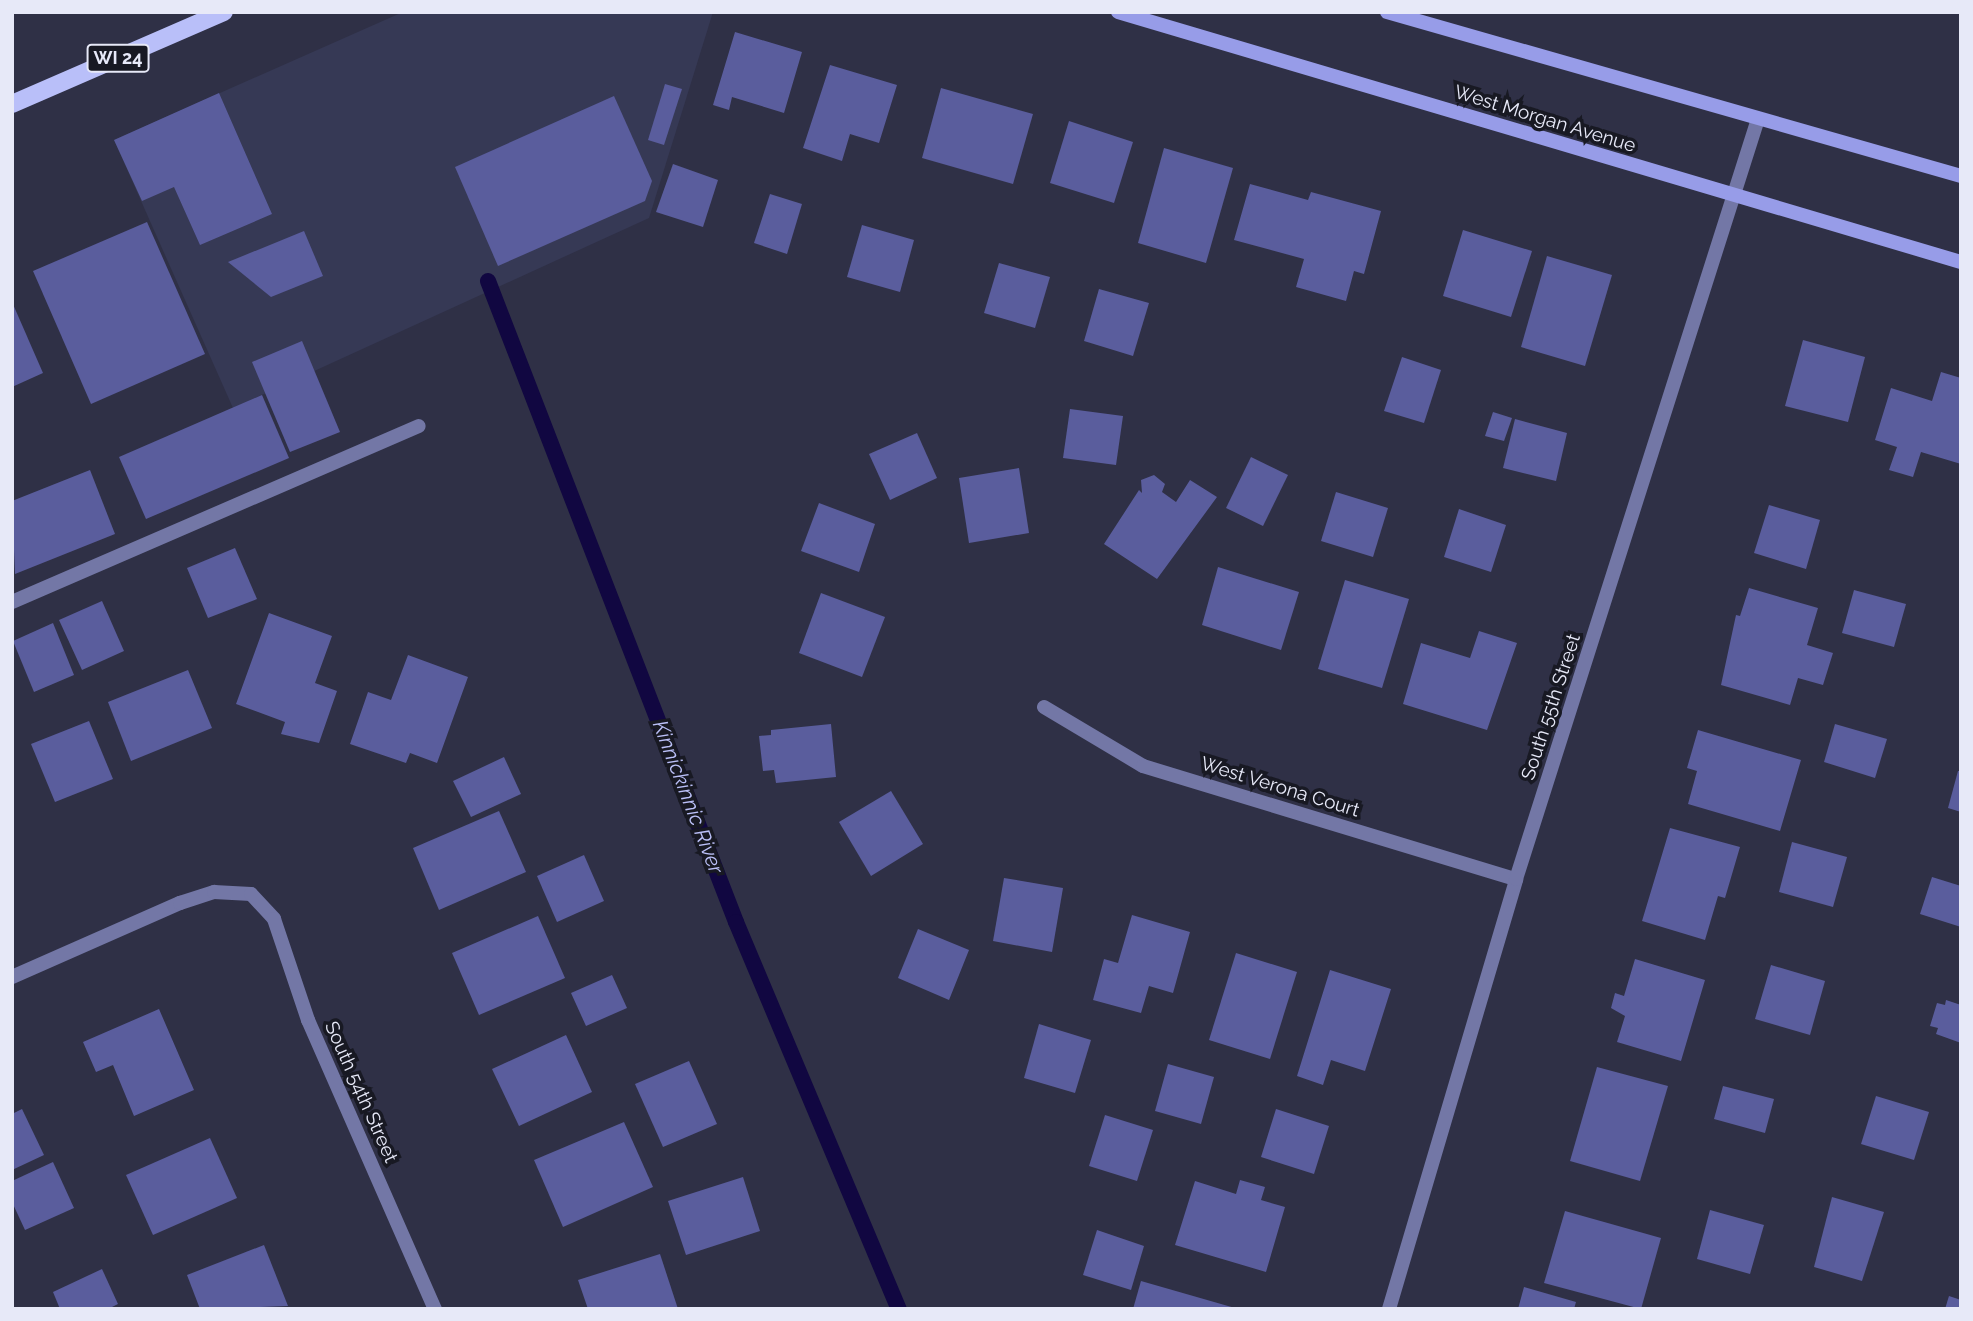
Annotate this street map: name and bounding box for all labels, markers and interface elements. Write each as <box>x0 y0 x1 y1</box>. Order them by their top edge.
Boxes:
road number: WI 24 <box>86 44 150 72</box>
street label: West Morgan Avenue <box>1451 80 1639 158</box>
street label: South 55th Street <box>1517 631 1585 783</box>
water label: Kinnickinnic River <box>647 717 729 877</box>
street label: West Verona Court <box>1198 752 1362 822</box>
street label: South 54th Street <box>320 1018 402 1166</box>

